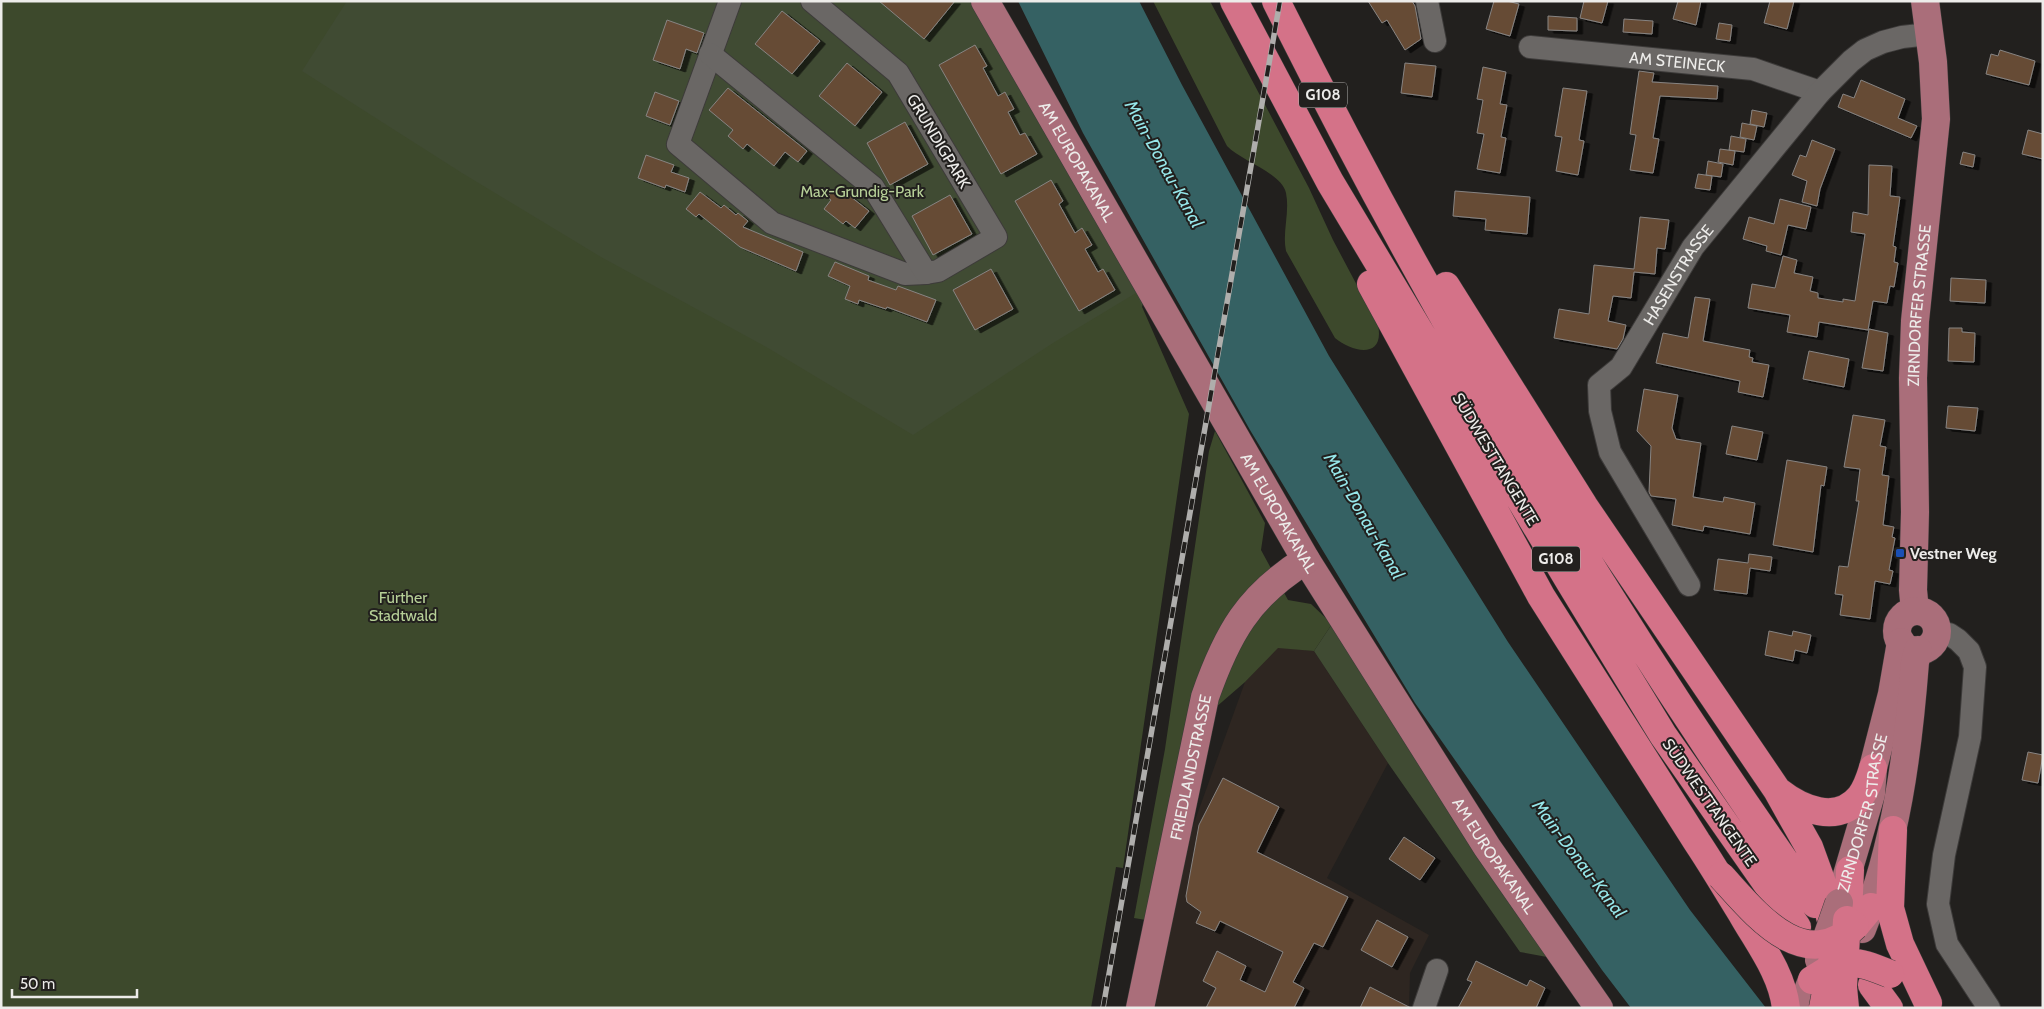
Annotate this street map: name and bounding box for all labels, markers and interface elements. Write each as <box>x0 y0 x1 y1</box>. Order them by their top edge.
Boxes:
street label: AM STEINECK <box>1628 48 1726 76</box>
road number: G108 <box>1299 82 1347 108</box>
street label: GRUNDIGPARK <box>903 91 974 192</box>
water label: Main-Donau-Kanal <box>1119 96 1208 232</box>
street label: AM EUROPAKANAL <box>1035 98 1119 225</box>
park label: Max-Grundig-Park <box>800 182 925 201</box>
street label: HASENSTRASSE <box>1639 221 1718 329</box>
street label: ZIRNDORFER STRASSE <box>1904 223 1935 387</box>
street label: SÜDWESTTANGENTE <box>1448 389 1543 529</box>
water label: Main-Donau-Kanal <box>1318 448 1409 584</box>
street label: AM EUROPAKANAL <box>1236 449 1321 576</box>
place label: Vestner Weg <box>1910 544 1997 563</box>
road number: G108 <box>1532 546 1580 572</box>
marker: Vestner Weg <box>1894 547 1906 559</box>
park label: Fürther Stadtwald <box>369 588 437 625</box>
street label: FRIEDLANDSTRASSE <box>1166 693 1215 842</box>
street label: ZIRNDORFER STRASSE <box>1834 732 1891 894</box>
street label: SÜDWESTTANGENTE <box>1658 735 1761 870</box>
street label: AM EUROPAKANAL <box>1448 794 1539 917</box>
water label: Main-Donau-Kanal <box>1527 795 1631 923</box>
scale bar <box>12 966 138 998</box>
text: 50 m <box>20 975 55 993</box>

